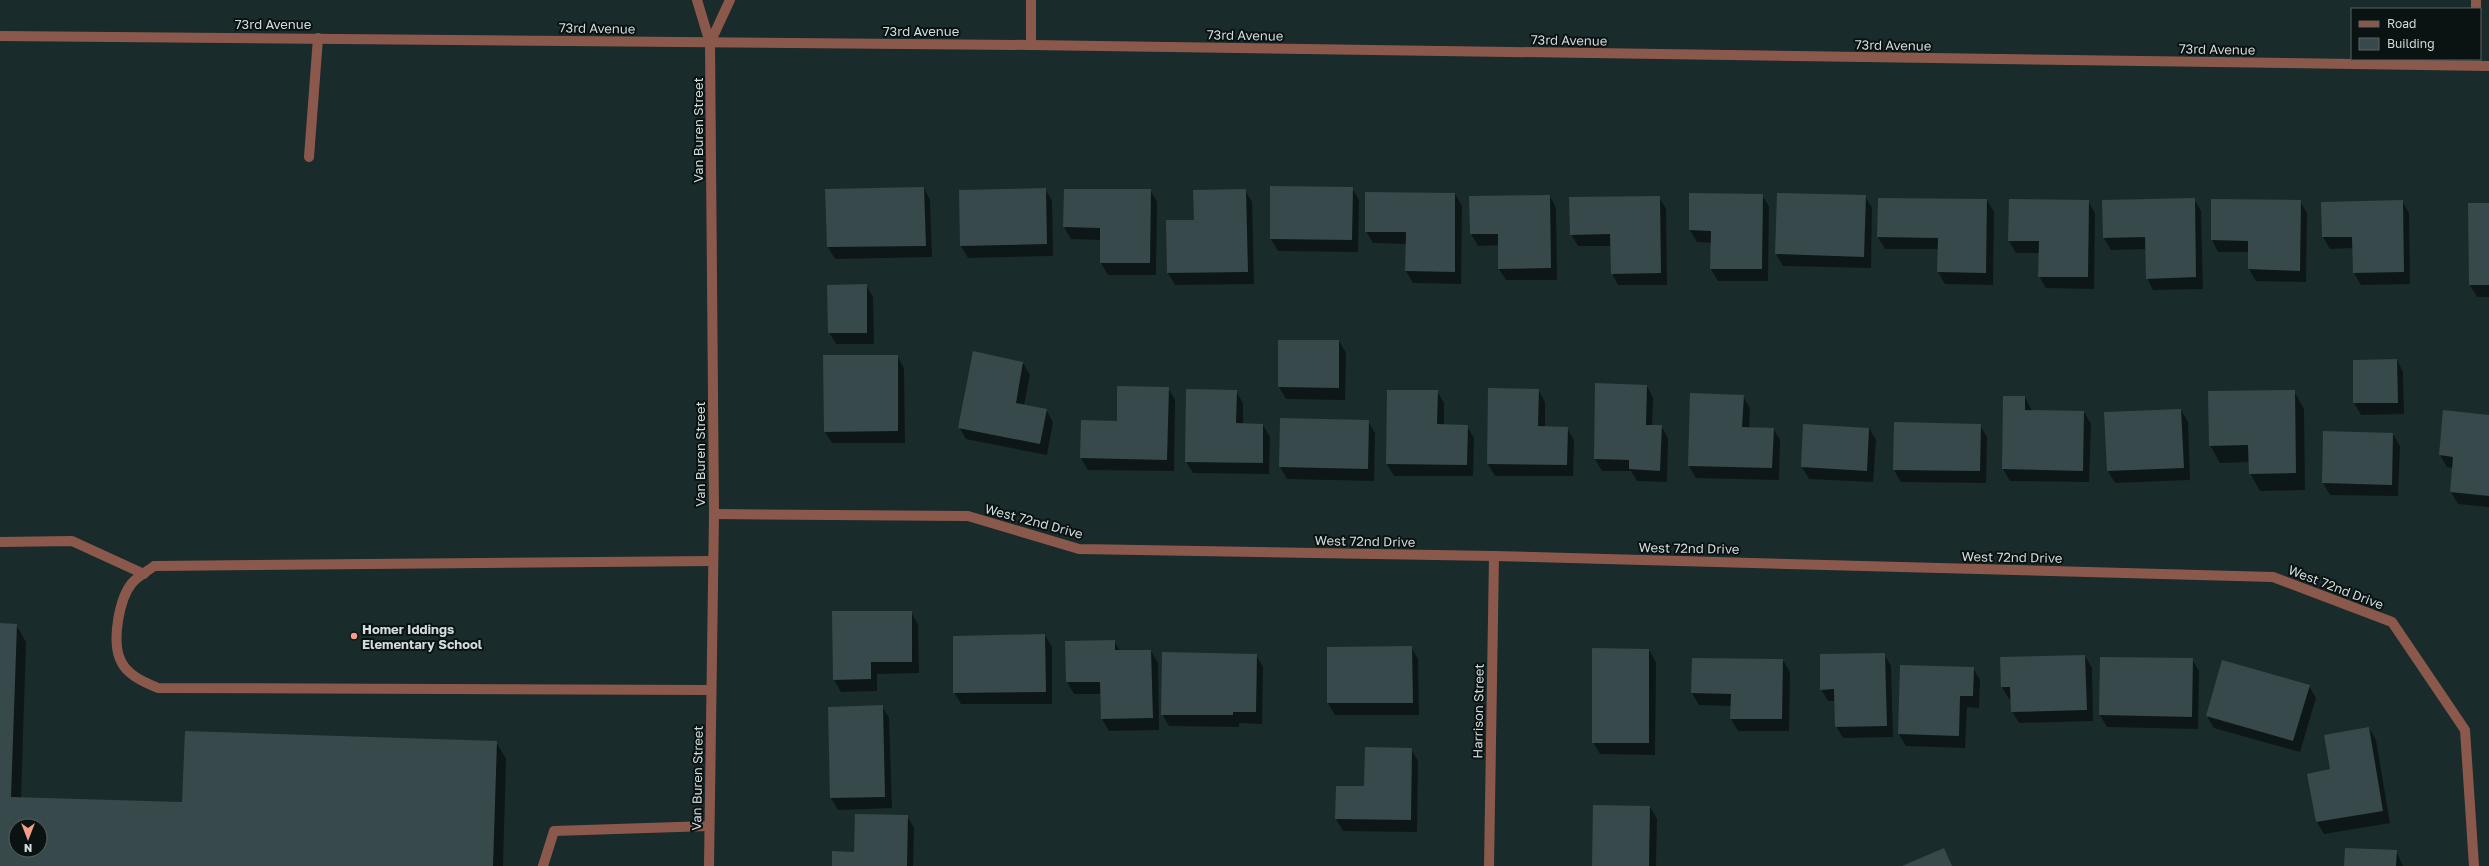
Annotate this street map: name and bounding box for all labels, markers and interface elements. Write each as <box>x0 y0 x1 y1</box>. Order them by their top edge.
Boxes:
legend <box>2351 8 2481 60</box>
street label: 73rd Avenue <box>235 16 311 32</box>
text: Road <box>2387 16 2416 31</box>
street label: 73rd Avenue <box>559 19 635 37</box>
street label: 73rd Avenue <box>883 23 959 39</box>
street label: 73rd Avenue <box>1207 26 1283 44</box>
street label: 73rd Avenue <box>1531 31 1607 49</box>
street label: 73rd Avenue <box>1855 36 1931 54</box>
text: Building <box>2387 36 2435 51</box>
street label: 73rd Avenue <box>2179 40 2255 58</box>
street label: Van Buren Street <box>690 77 706 183</box>
street label: Van Buren Street <box>692 401 708 507</box>
street label: West 72nd Drive <box>983 500 1085 542</box>
street label: West 72nd Drive <box>1315 532 1415 550</box>
street label: West 72nd Drive <box>1639 539 1739 557</box>
street label: West 72nd Drive <box>1962 548 2062 566</box>
street label: West 72nd Drive <box>2286 561 2386 613</box>
place label: Homer Iddings Elementary School <box>362 621 483 652</box>
marker: Homer Iddings Elementary School <box>349 631 359 641</box>
street label: Harrison Street <box>1469 663 1487 759</box>
street label: Van Buren Street <box>688 725 706 831</box>
north arrow <box>8 818 48 858</box>
text: N <box>24 842 32 855</box>

